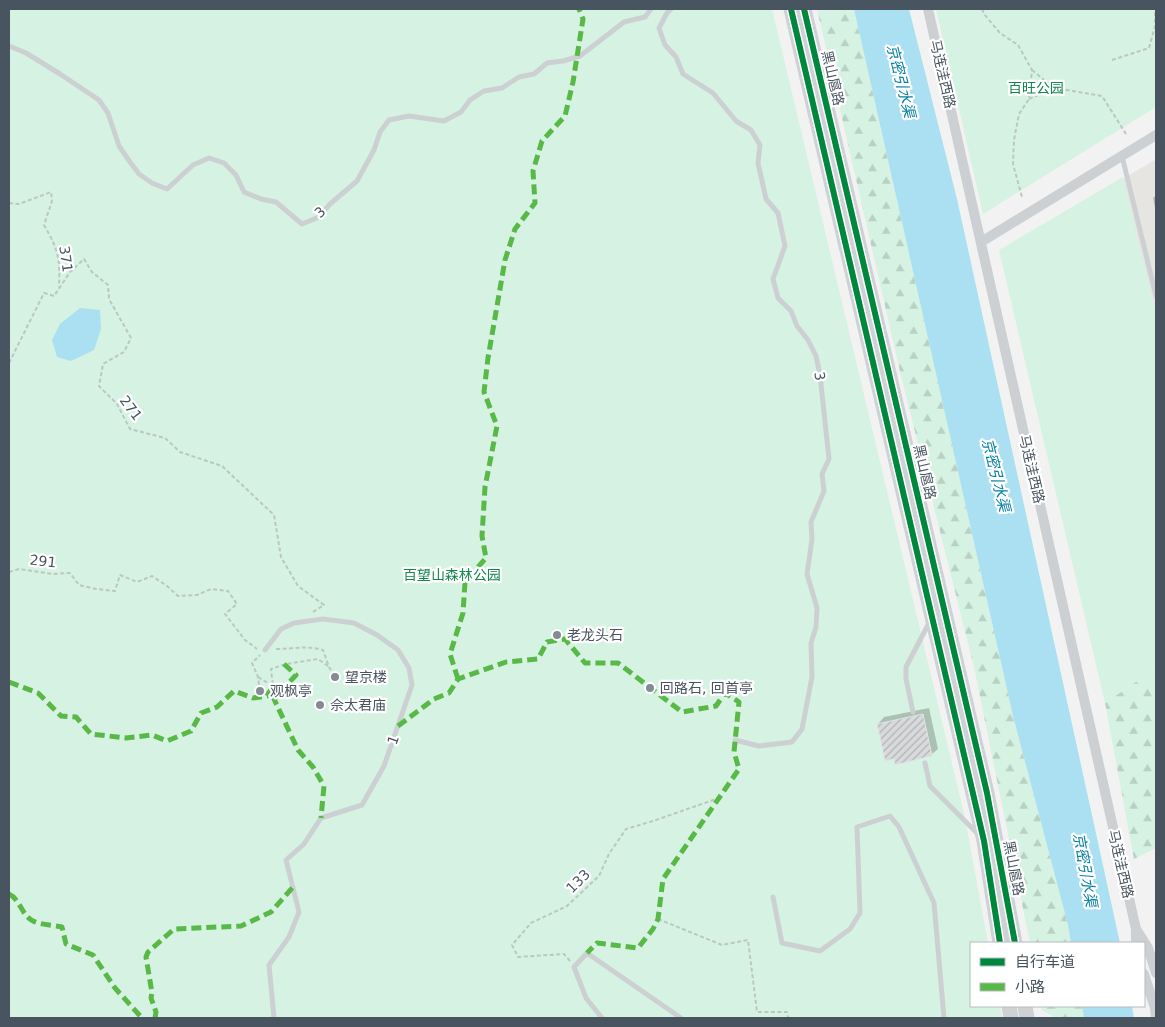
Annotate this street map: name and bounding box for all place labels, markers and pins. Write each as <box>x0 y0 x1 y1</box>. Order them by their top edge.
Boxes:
place label: 老龙头石 <box>567 627 623 643</box>
marker: 老龙头石 <box>551 629 563 641</box>
place label: 望京楼 <box>345 669 387 685</box>
marker: 望京楼 <box>329 671 341 683</box>
place label: 回路石, 回首亭 <box>660 680 753 696</box>
marker: 回路石, 回首亭 <box>644 682 656 694</box>
place label: 观枫亭 <box>270 683 312 699</box>
marker: 观枫亭 <box>254 685 266 697</box>
place label: 佘太君庙 <box>330 697 386 713</box>
marker: 佘太君庙 <box>314 699 326 711</box>

